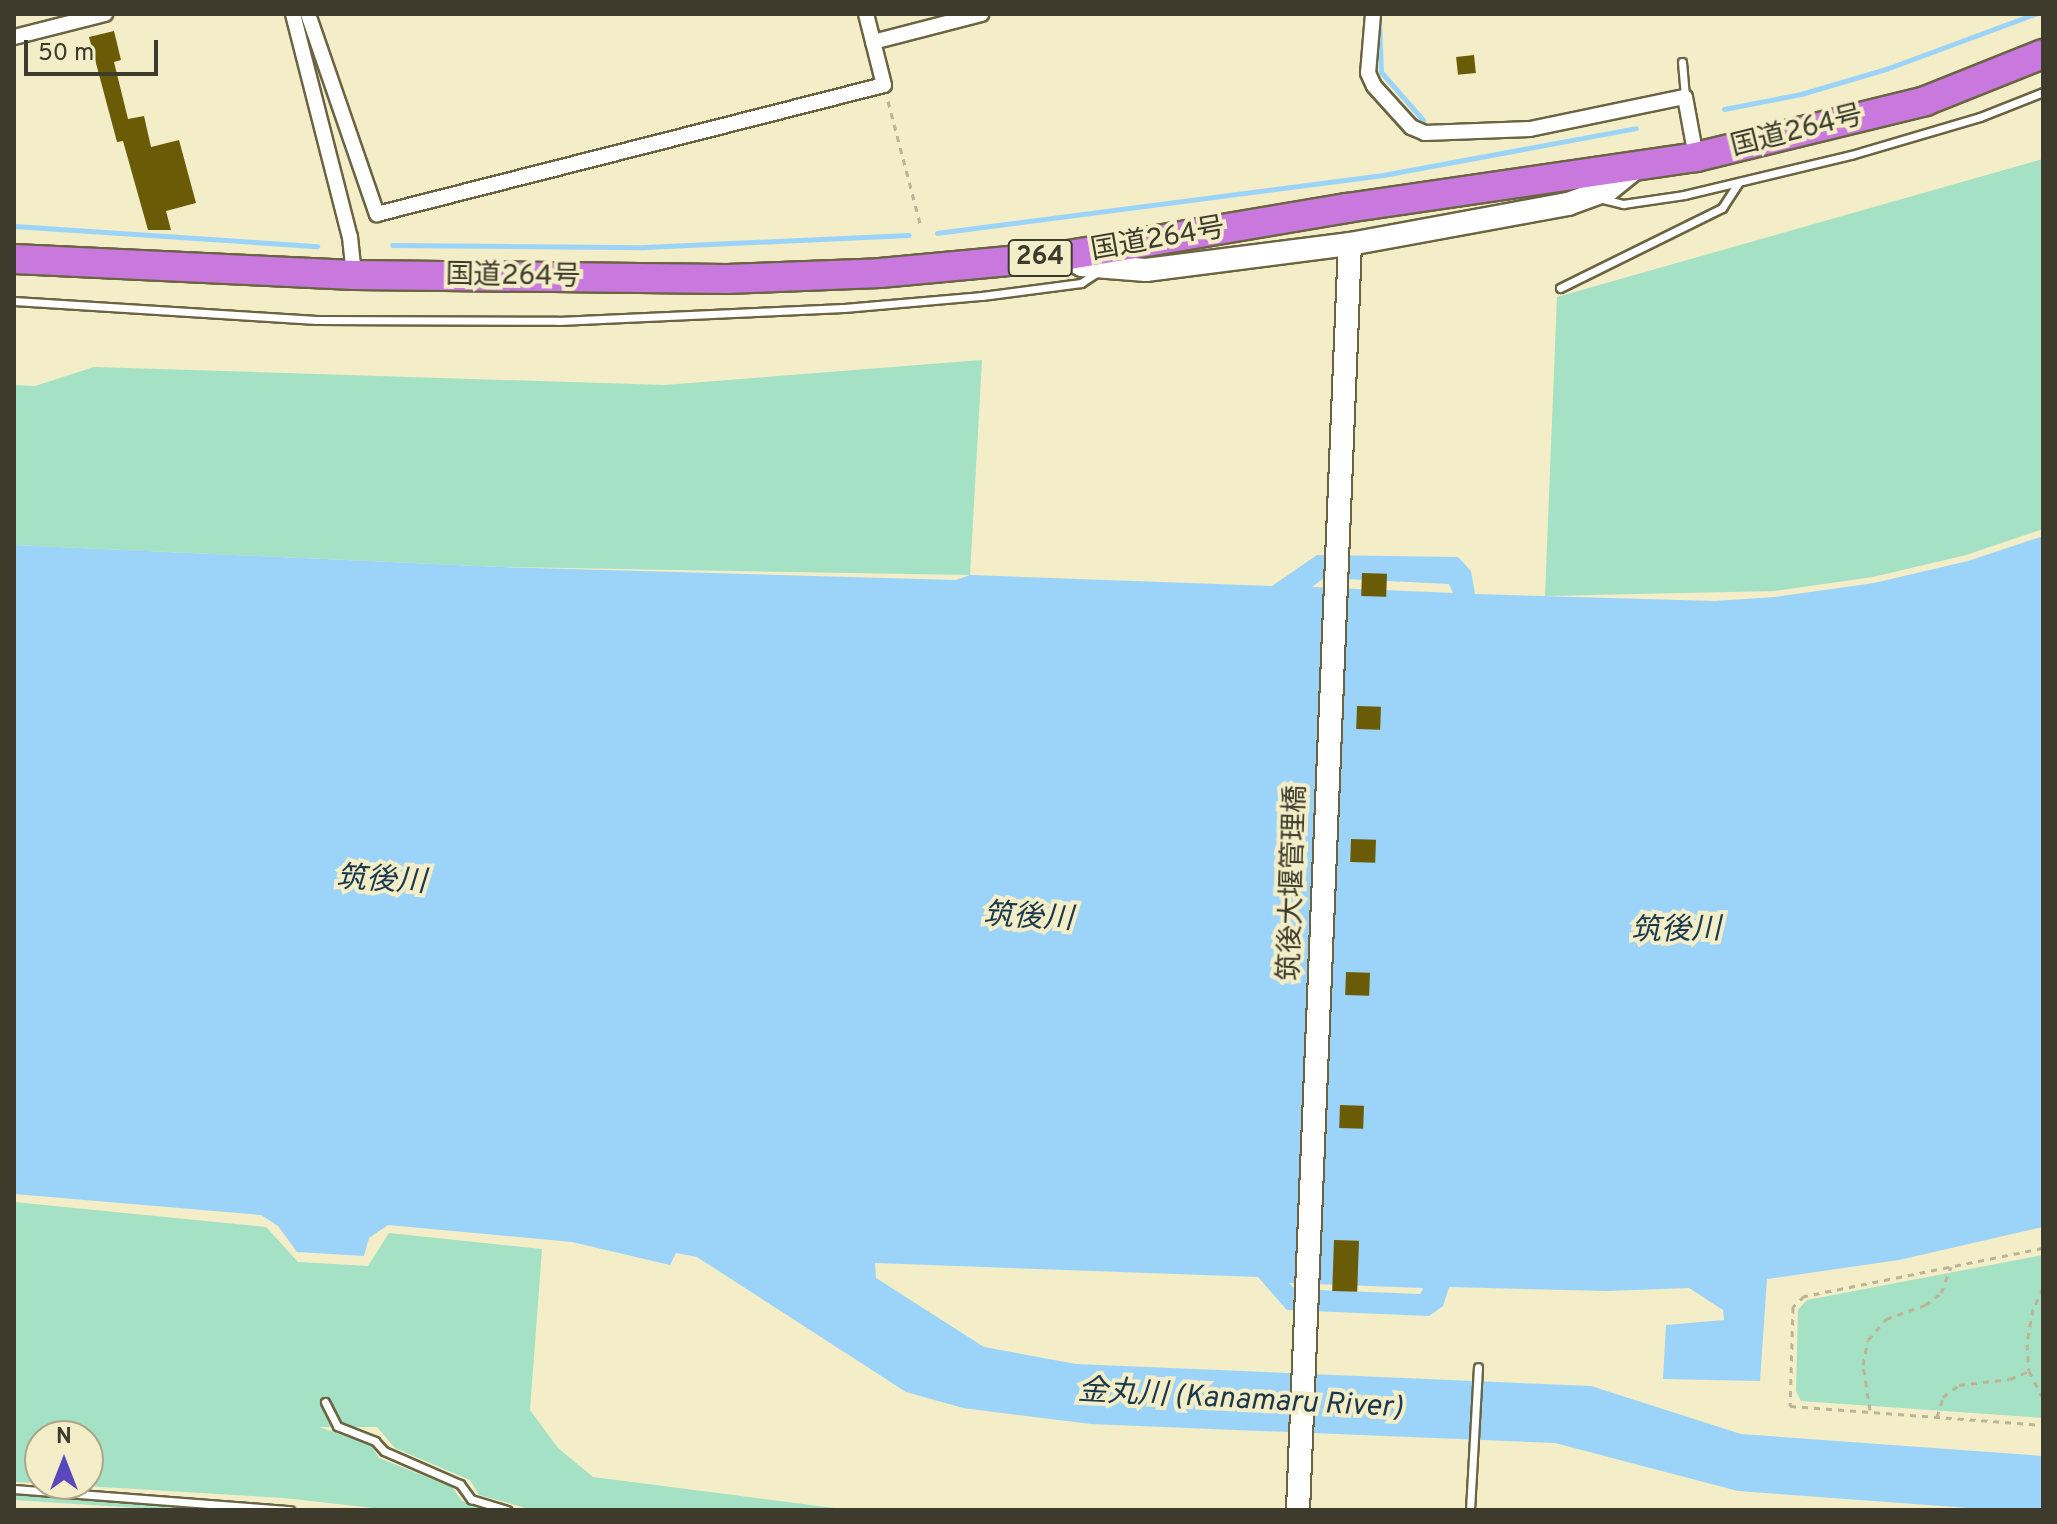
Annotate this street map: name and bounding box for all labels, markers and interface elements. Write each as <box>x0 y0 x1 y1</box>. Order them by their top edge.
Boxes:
scale bar <box>28 24 162 74</box>
text: 50 m <box>38 39 94 69</box>
street label: 国道264号 <box>1727 99 1867 165</box>
street label: 国道264号 <box>1088 212 1228 268</box>
road number: 264 <box>1006 236 1074 280</box>
street label: 国道264号 <box>445 259 581 295</box>
street label: 筑後大堰管理橋 <box>1274 784 1314 982</box>
water label: 筑後川 <box>335 862 427 902</box>
water label: 筑後川 <box>982 899 1074 939</box>
water label: 筑後川 <box>1631 913 1721 951</box>
water label: 金丸川 (Kanamaru River) <box>1077 1375 1403 1427</box>
north arrow <box>24 1420 104 1500</box>
text: N <box>56 1424 72 1451</box>

